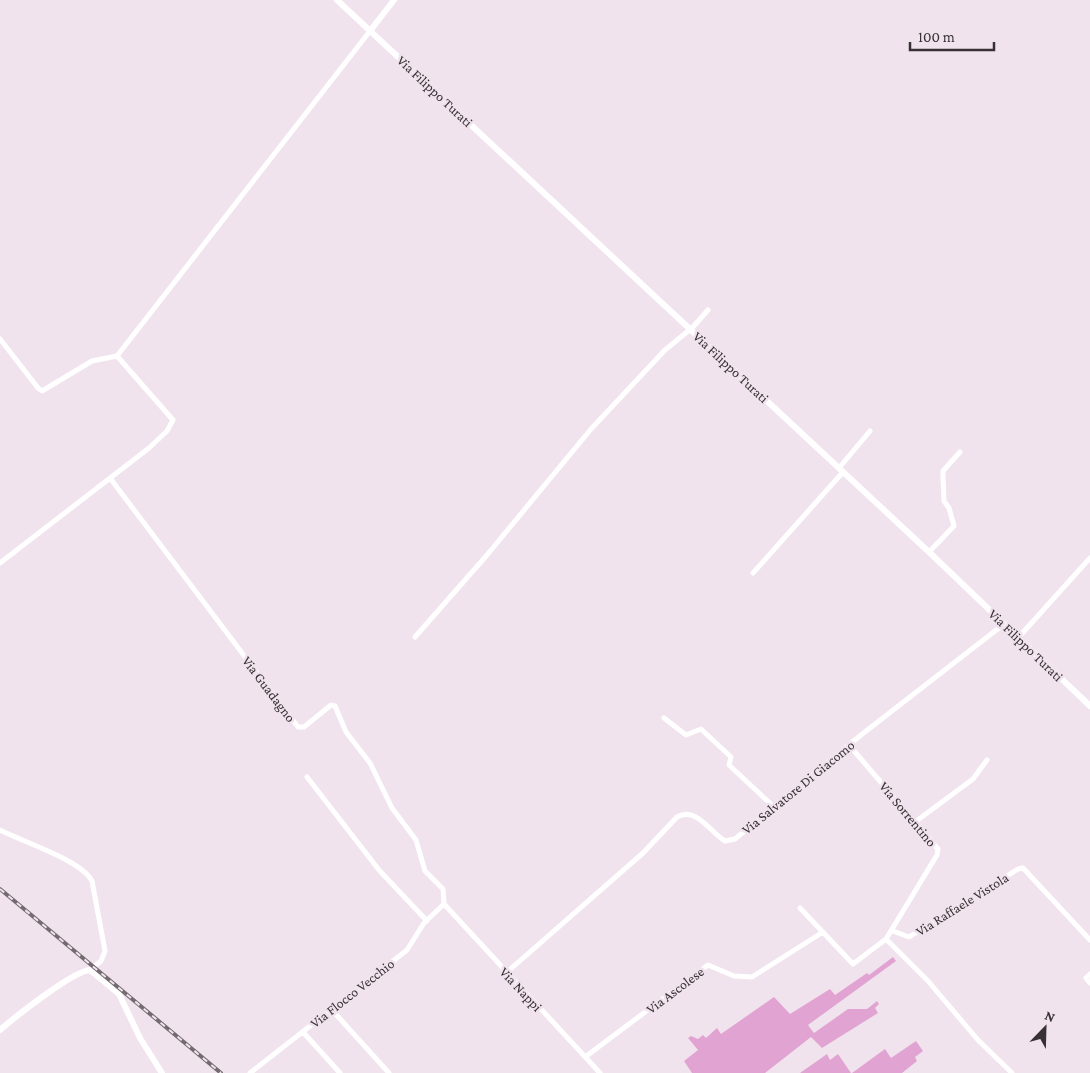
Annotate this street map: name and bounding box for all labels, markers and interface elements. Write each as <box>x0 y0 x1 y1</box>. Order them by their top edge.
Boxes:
scale bar <box>910 20 994 52</box>
text: 100 m <box>918 29 955 45</box>
street label: Via Filippo Turati <box>394 52 476 130</box>
street label: Via Filippo Turati <box>690 328 772 406</box>
street label: Via Filippo Turati <box>986 606 1067 685</box>
street label: Via Guadagno <box>239 653 299 725</box>
street label: Via Salvatore Di Giacomo <box>738 737 858 837</box>
street label: Via Sorrentino <box>876 778 940 850</box>
street label: Via Raffaele Vistola <box>913 869 1012 939</box>
street label: Via Flocco Vecchio <box>307 955 397 1031</box>
street label: Via Ascolese <box>643 963 707 1017</box>
street label: Via Nappi <box>497 964 546 1015</box>
north arrow <box>1020 1003 1070 1053</box>
text: N <box>1043 1007 1058 1025</box>

